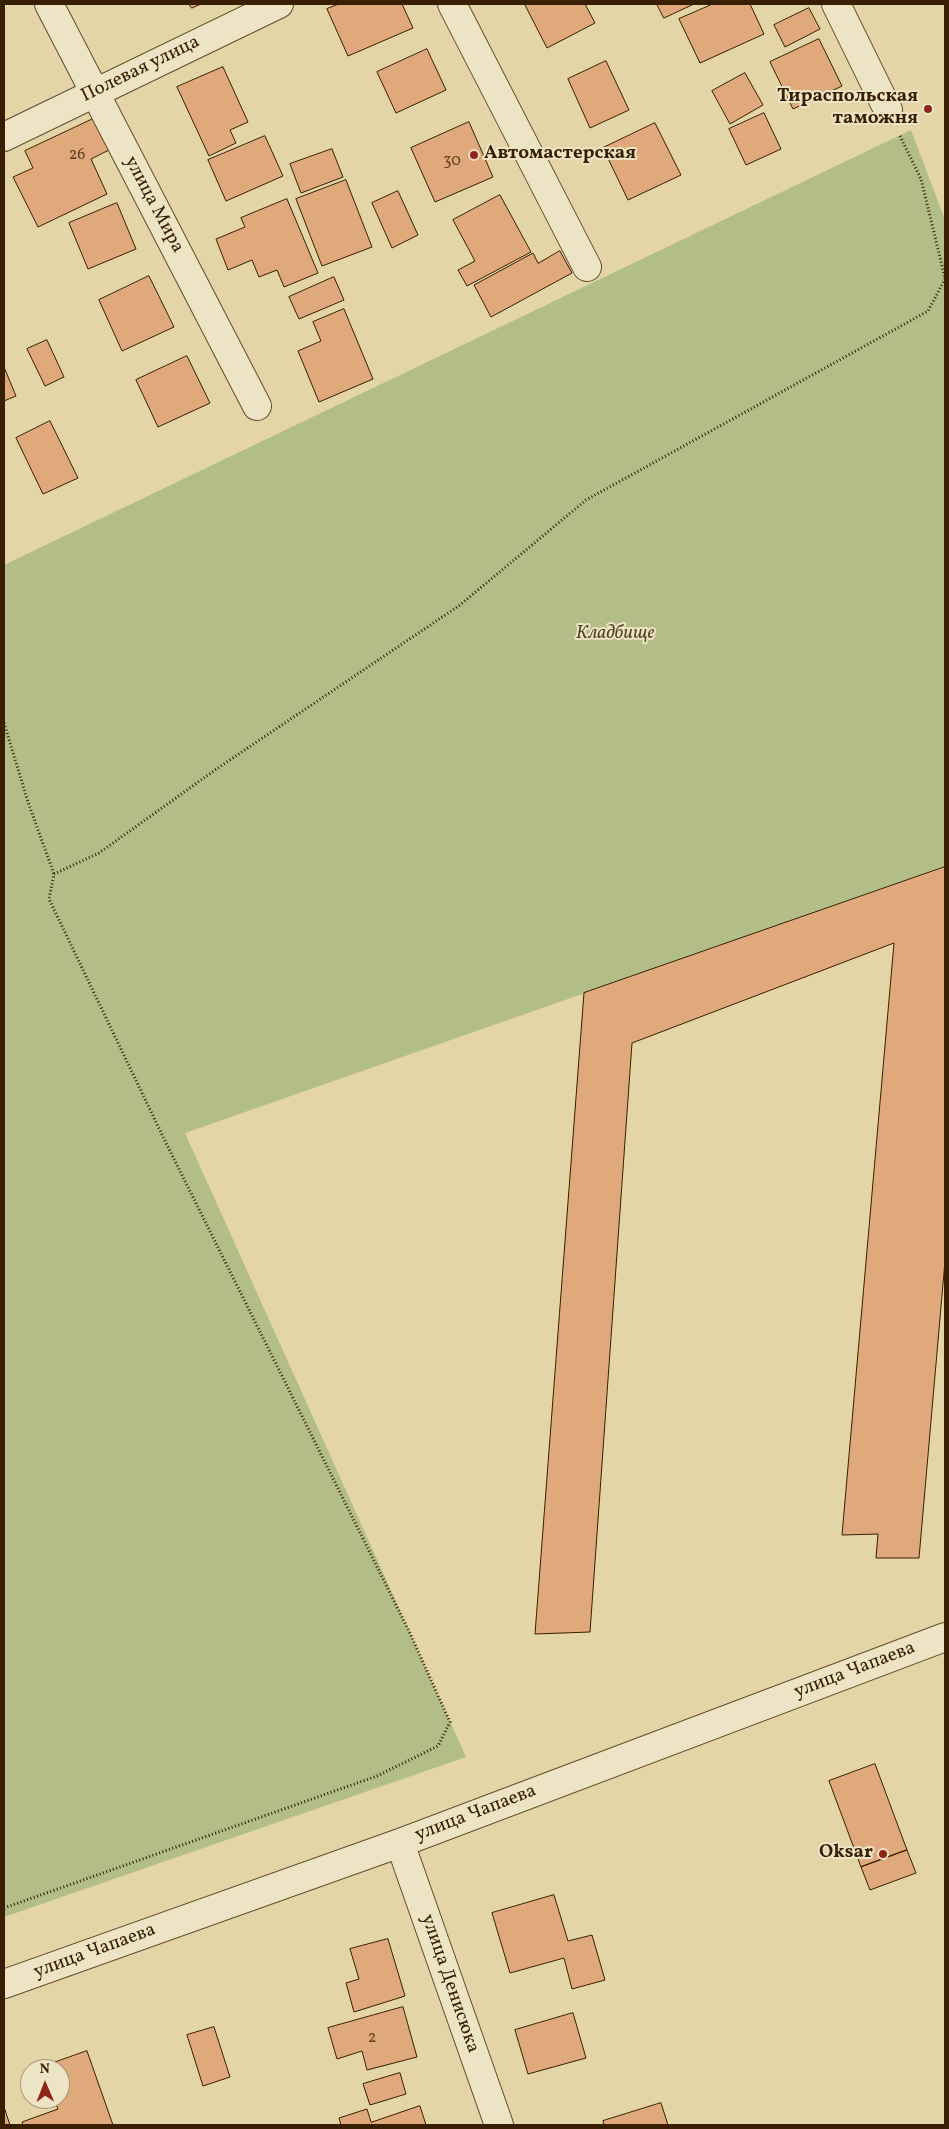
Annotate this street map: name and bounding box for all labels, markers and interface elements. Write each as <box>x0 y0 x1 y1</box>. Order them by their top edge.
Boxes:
street label: Полевая улица <box>78 31 204 109</box>
place label: Тираспольская таможня <box>777 87 918 131</box>
marker: Тираспольская таможня <box>922 103 934 115</box>
place label: Автомастерская <box>484 144 636 166</box>
house number: 26 <box>69 146 85 166</box>
marker: Автомастерская <box>468 149 480 161</box>
house number: 30 <box>443 152 461 172</box>
street label: улица Мира <box>118 153 188 257</box>
park label: Кладбище <box>576 624 654 646</box>
street label: улица Чапаева <box>791 1637 919 1705</box>
street label: улица Чапаева <box>412 1780 540 1848</box>
place label: Oksar <box>819 1843 873 1865</box>
marker: Oksar <box>877 1848 889 1860</box>
street label: улица Денисюка <box>415 1912 483 2056</box>
street label: улица Чапаева <box>31 1919 159 1985</box>
house number: 2 <box>368 2029 376 2049</box>
north arrow <box>20 2059 70 2109</box>
text: N <box>39 2060 50 2079</box>

